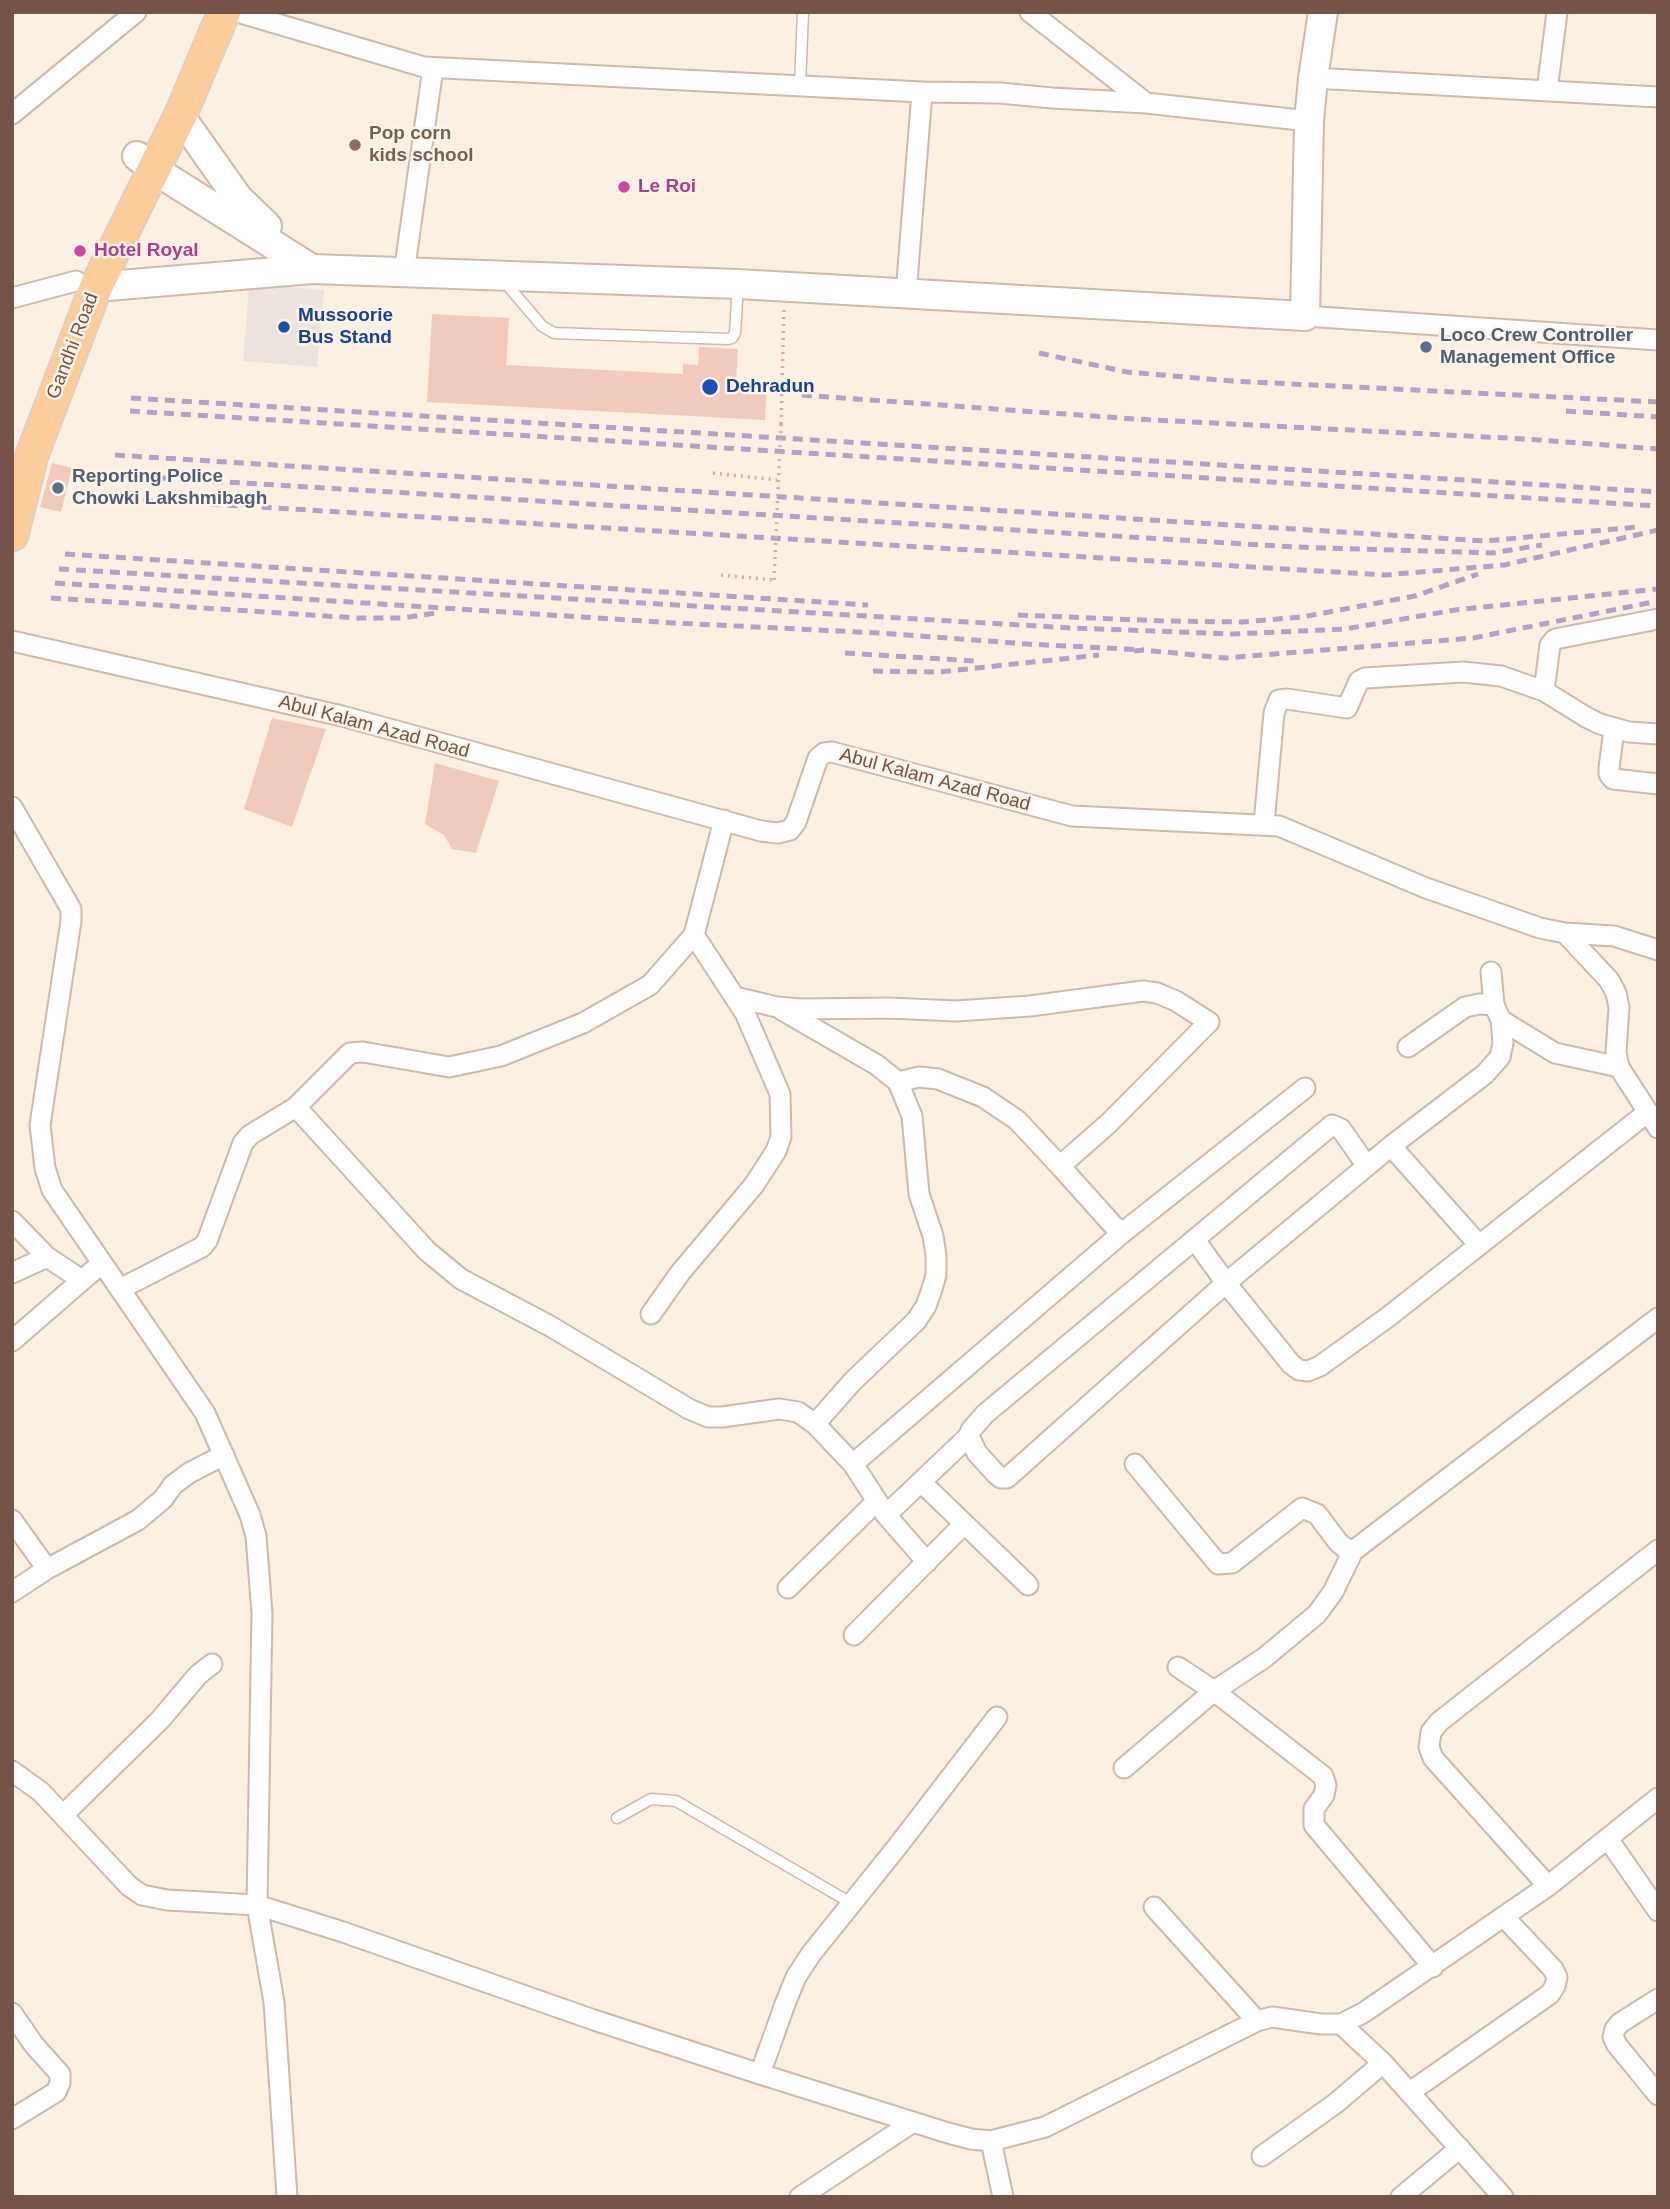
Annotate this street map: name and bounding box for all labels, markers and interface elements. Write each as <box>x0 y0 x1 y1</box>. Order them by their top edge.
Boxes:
place label: Pop corn kids school <box>369 123 474 167</box>
marker: Pop corn kids school <box>347 137 363 153</box>
place label: Le Roi <box>638 176 696 198</box>
marker: Le Roi <box>616 179 632 195</box>
place label: Hotel Royal <box>94 240 199 262</box>
marker: Hotel Royal <box>72 243 88 259</box>
street label: Gandhi Road <box>42 290 104 402</box>
place label: Mussoorie Bus Stand <box>298 305 393 349</box>
marker: Mussoorie Bus Stand <box>276 319 292 335</box>
place label: Loco Crew Controller Management Office <box>1440 325 1633 369</box>
marker: Loco Crew Controller Management Office <box>1418 339 1434 355</box>
place label: Dehradun <box>726 376 815 398</box>
marker: Dehradun <box>700 377 720 397</box>
place label: Reporting Police Chowki Lakshmibagh <box>72 466 267 510</box>
marker: Reporting Police Chowki Lakshmibagh <box>50 480 66 496</box>
street label: Abul Kalam Azad Road <box>276 691 472 763</box>
street label: Abul Kalam Azad Road <box>837 744 1033 816</box>

